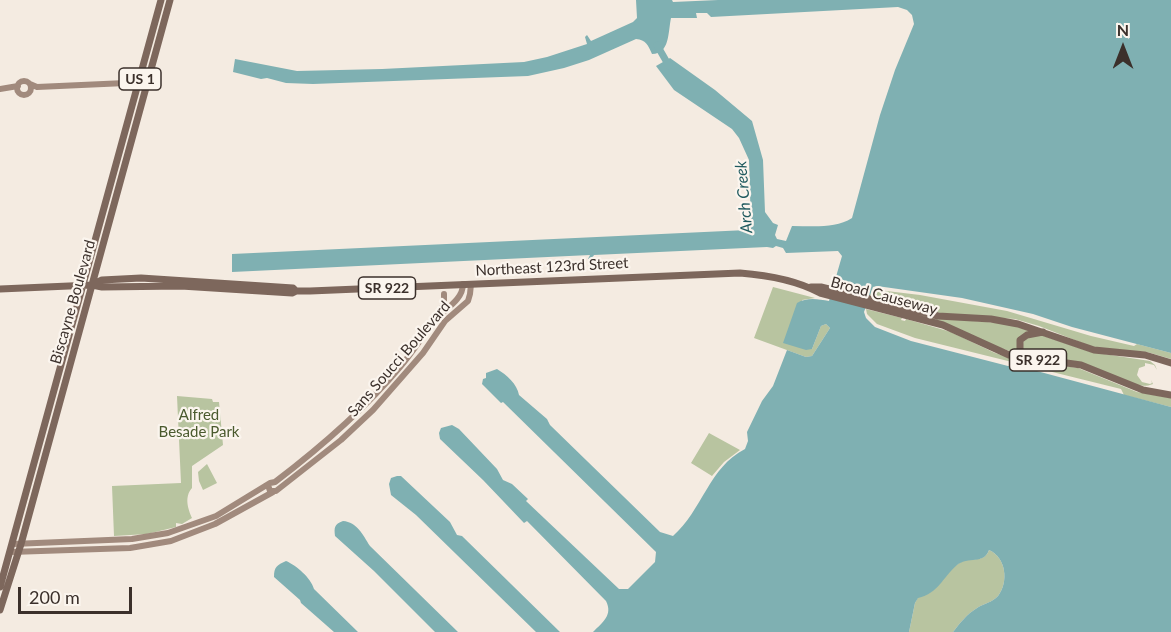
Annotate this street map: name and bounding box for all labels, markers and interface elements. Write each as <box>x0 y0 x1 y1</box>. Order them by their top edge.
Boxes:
north arrow <box>1093 18 1153 78</box>
text: N <box>1117 20 1129 39</box>
road number: US 1 <box>119 68 161 90</box>
water label: Arch Creek <box>731 160 757 234</box>
street label: Biscayne Boulevard <box>47 238 99 366</box>
street label: Northeast 123rd Street <box>475 254 629 280</box>
street label: Broad Causeway <box>829 273 939 319</box>
road number: SR 922 <box>358 277 416 299</box>
street label: Sans Soucci Boulevard <box>344 298 454 420</box>
road number: SR 922 <box>1010 349 1066 371</box>
park label: Alfred Besade Park <box>159 406 239 441</box>
scale bar <box>21 575 135 613</box>
text: 200 m <box>29 586 80 608</box>

